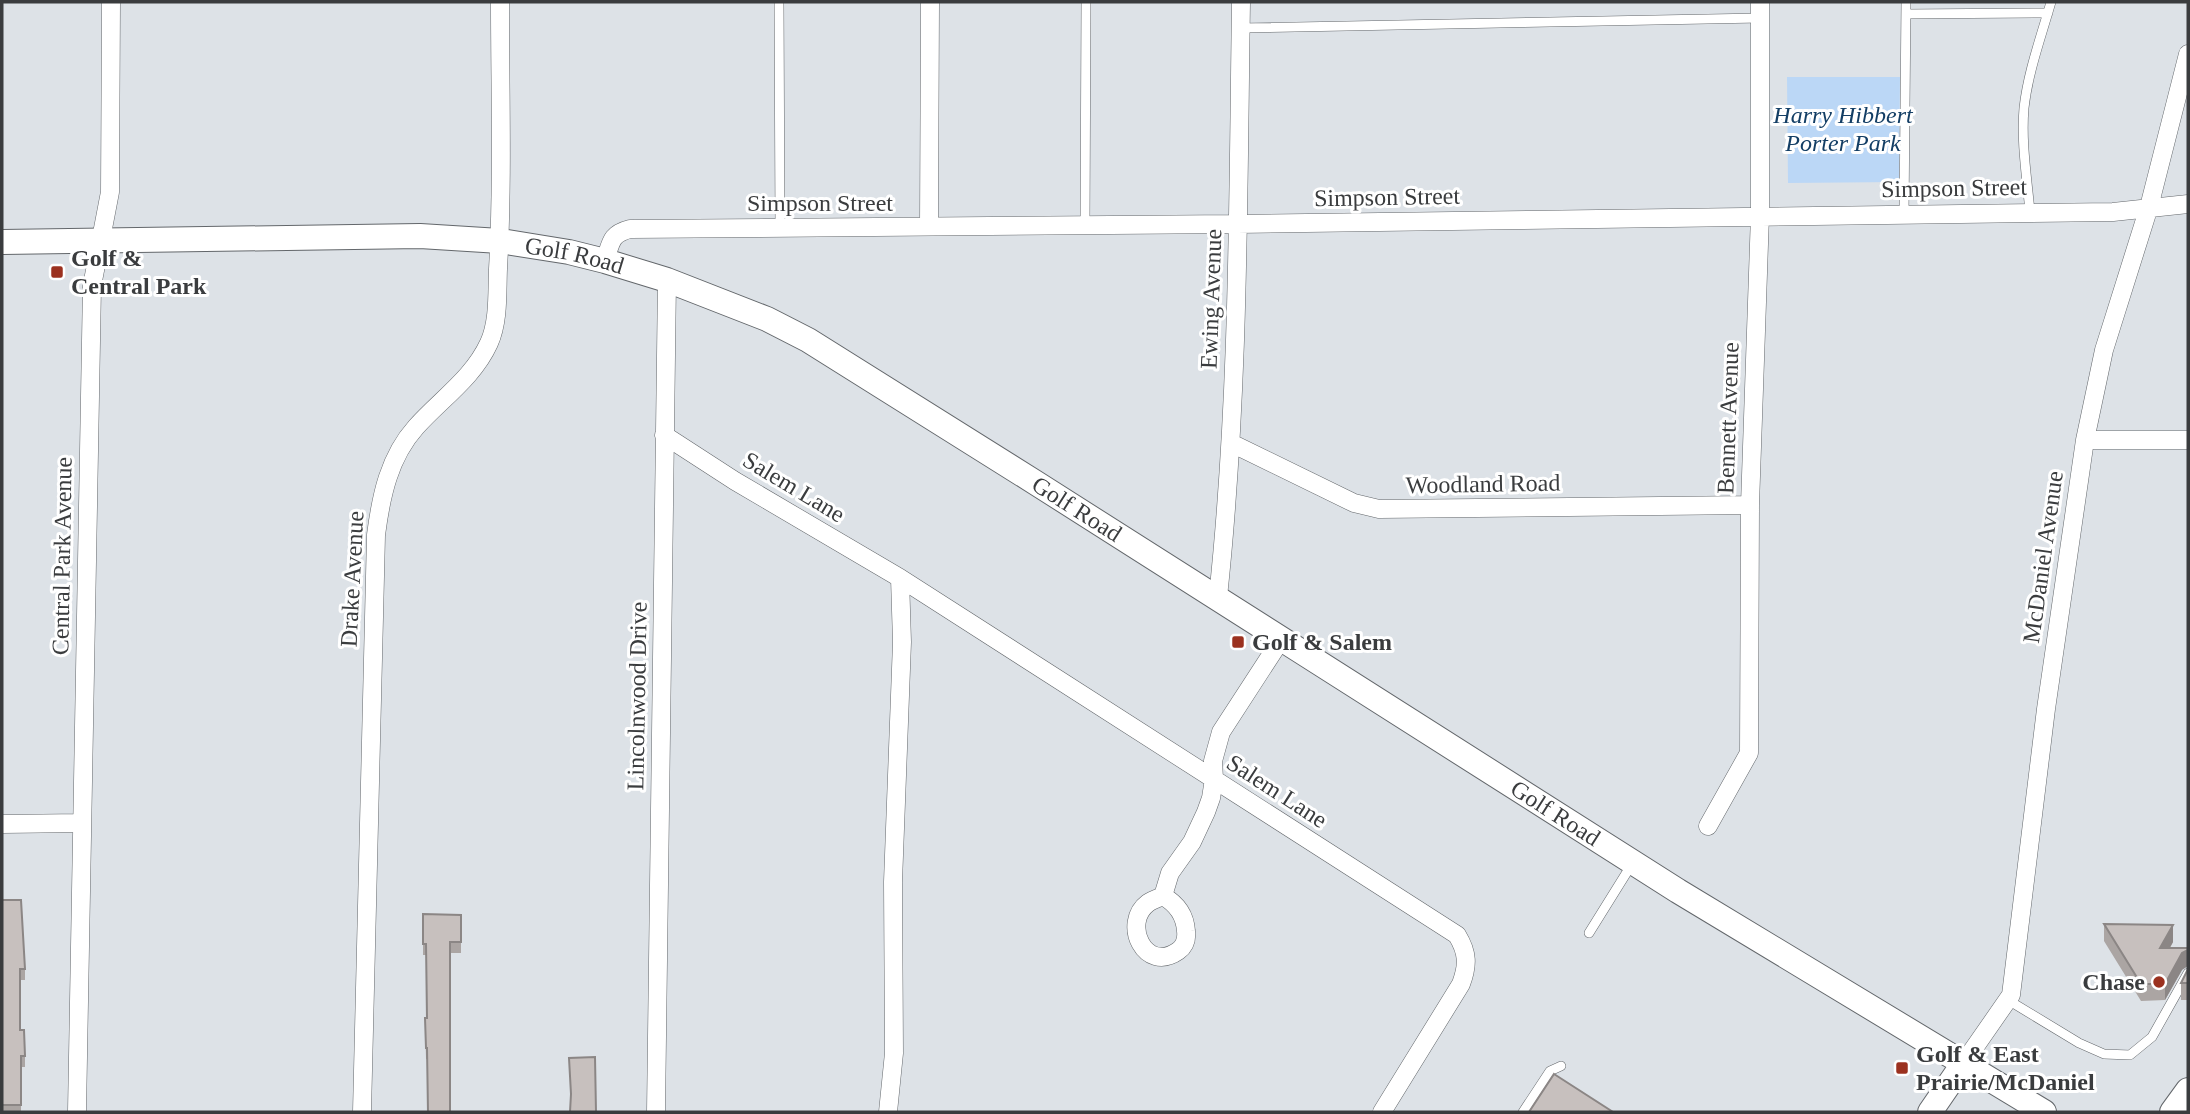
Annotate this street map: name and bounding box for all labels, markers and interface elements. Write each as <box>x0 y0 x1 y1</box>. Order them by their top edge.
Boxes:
park label: Harry Hibbert Porter Park <box>1772 102 1914 156</box>
street label: Simpson Street <box>1881 174 2028 202</box>
street label: Simpson Street <box>1314 183 1461 211</box>
street label: Simpson Street <box>747 190 893 216</box>
street label: Ewing Avenue <box>1196 228 1226 370</box>
street label: Golf Road <box>523 232 627 279</box>
place label: Golf & Central Park <box>71 245 207 299</box>
marker: Golf & Central Park <box>49 264 65 280</box>
street label: Bennett Avenue <box>1712 341 1744 495</box>
street label: Salem Lane <box>738 447 850 527</box>
street label: Central Park Avenue <box>47 457 77 655</box>
street label: McDaniel Avenue <box>2018 469 2068 645</box>
street label: Woodland Road <box>1405 470 1561 498</box>
street label: Golf Road <box>1027 471 1126 547</box>
street label: Drake Avenue <box>335 510 369 648</box>
street label: Lincolnwood Drive <box>622 601 652 791</box>
place label: Golf & Salem <box>1252 629 1392 655</box>
marker: Golf & Salem <box>1230 634 1246 650</box>
street label: Salem Lane <box>1222 749 1332 833</box>
street label: Golf Road <box>1506 775 1605 851</box>
place label: Chase <box>2082 969 2145 995</box>
marker: Chase <box>2151 974 2167 990</box>
place label: Golf & East Prairie/McDaniel <box>1916 1041 2095 1095</box>
marker: Golf & East Prairie/McDaniel <box>1894 1060 1910 1076</box>

